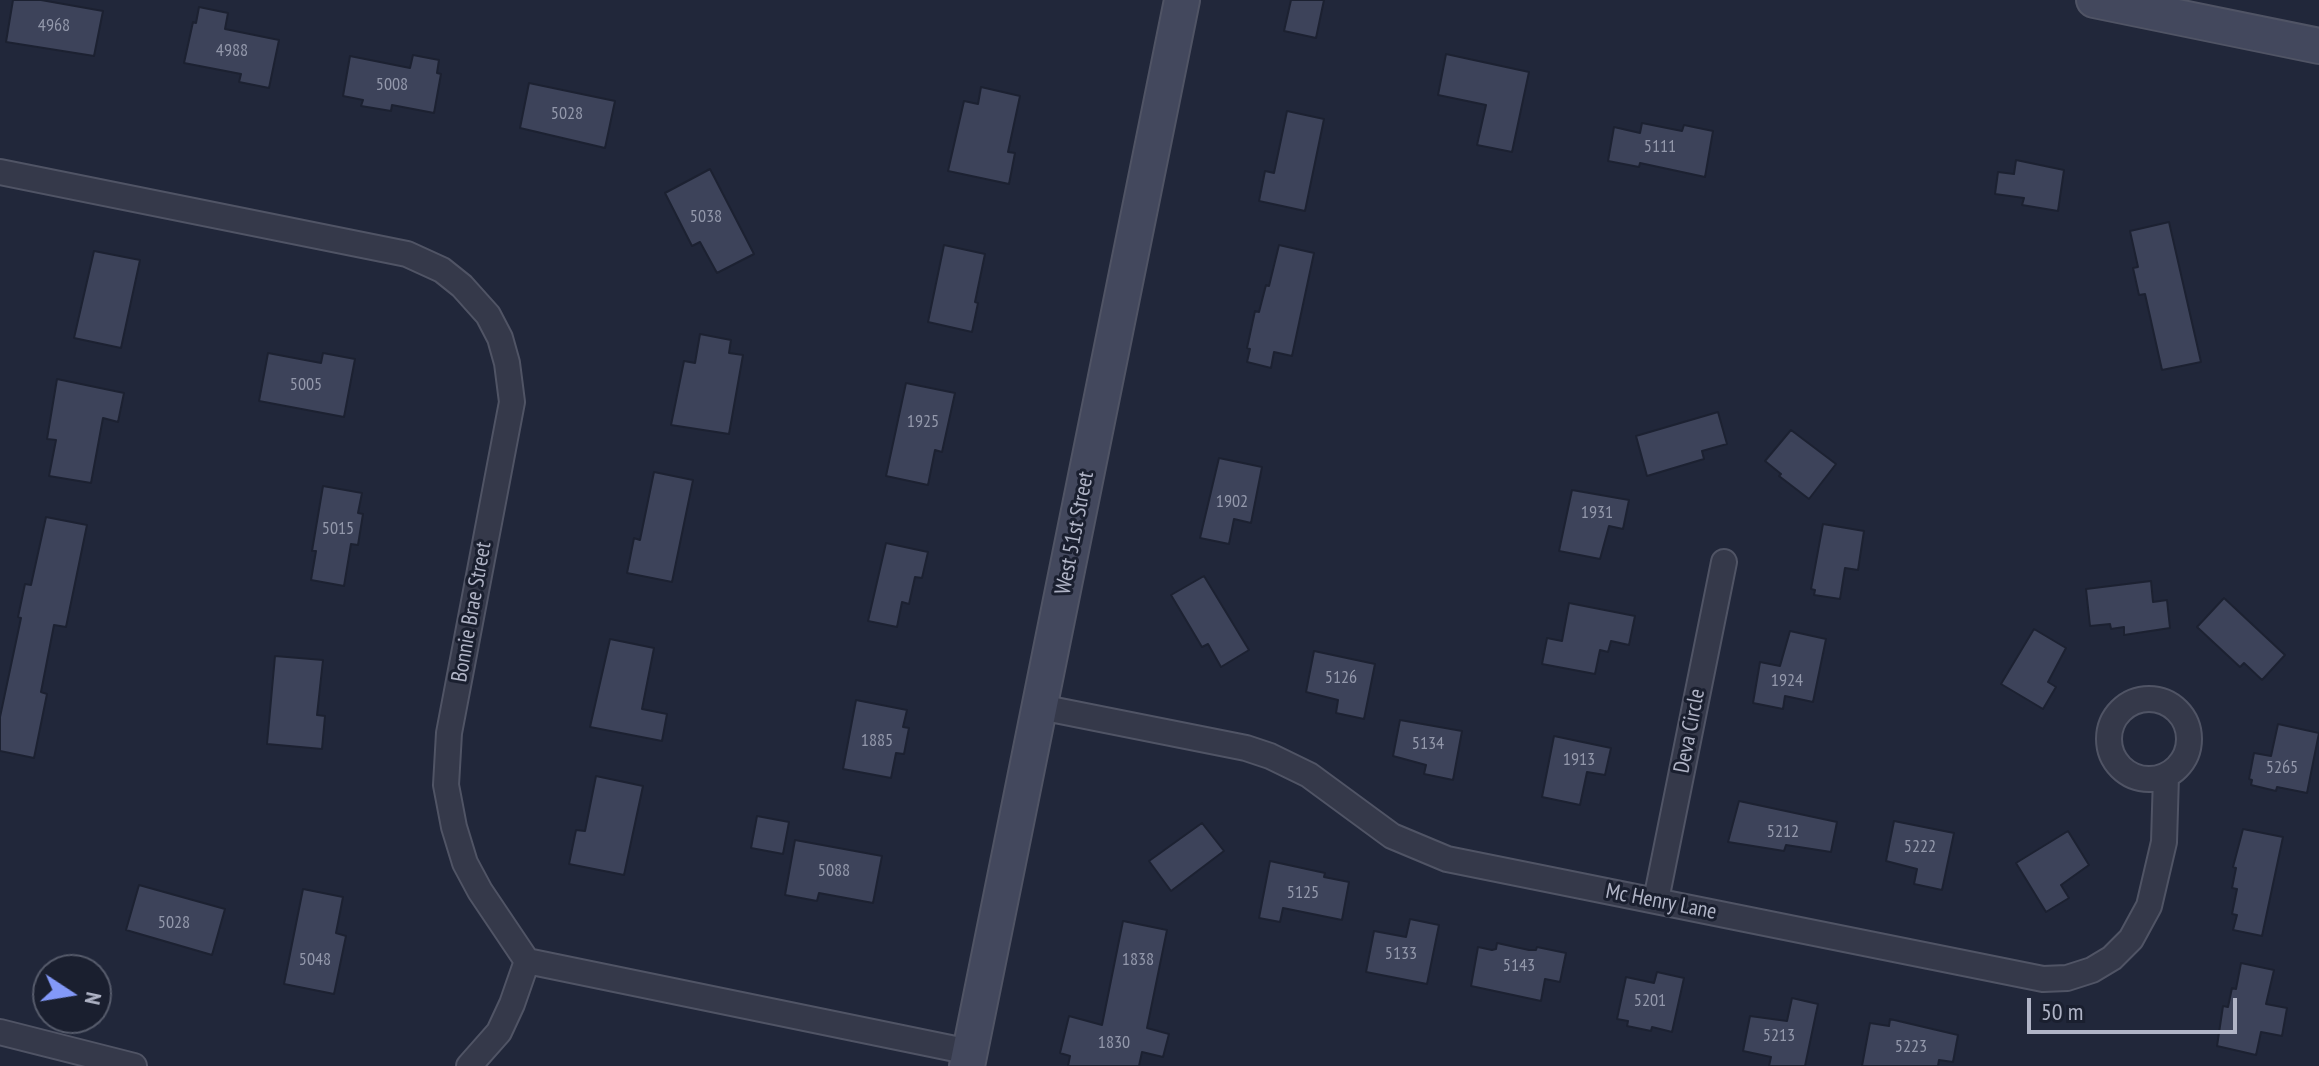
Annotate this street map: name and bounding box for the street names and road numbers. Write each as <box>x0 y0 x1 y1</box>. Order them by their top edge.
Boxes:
street label: West 51st Street <box>1050 469 1100 597</box>
street label: Bonnie Brae Street <box>447 540 497 684</box>
street label: Deva Circle <box>1669 687 1711 775</box>
street label: Mc Henry Lane <box>1603 878 1719 926</box>

